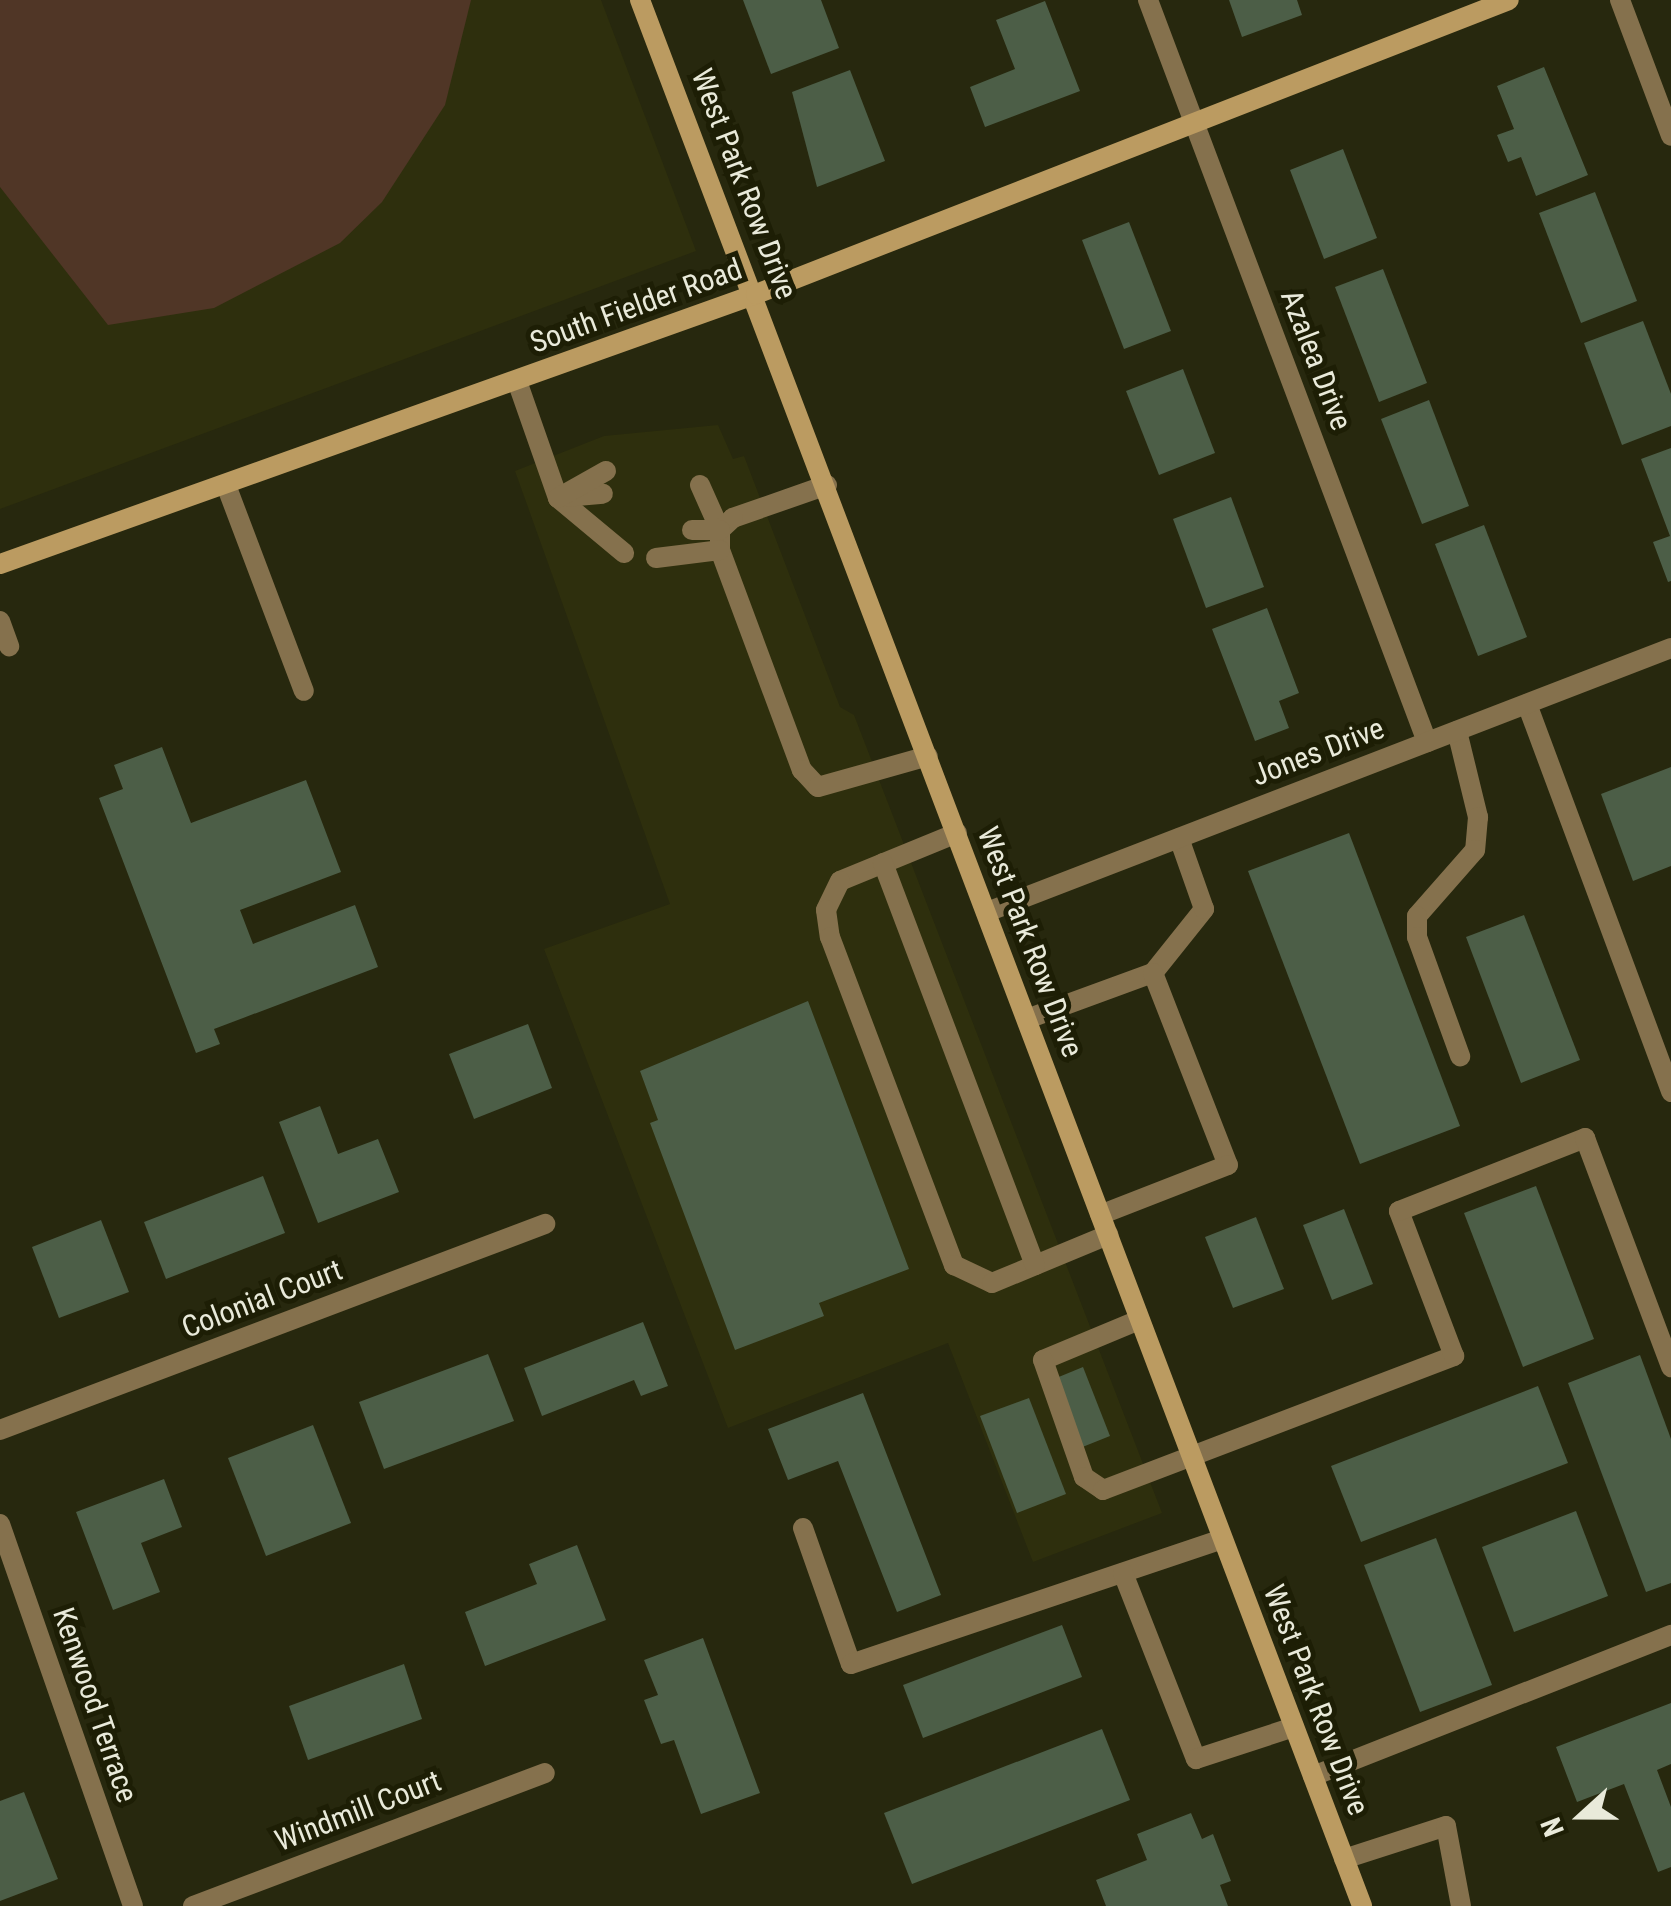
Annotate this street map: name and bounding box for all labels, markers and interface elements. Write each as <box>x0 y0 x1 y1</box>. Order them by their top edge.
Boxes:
street label: West Park Row Drive <box>684 64 804 304</box>
street label: South Fielder Road <box>525 251 747 361</box>
street label: Azalea Drive <box>1273 285 1359 435</box>
street label: Jones Drive <box>1247 710 1389 794</box>
street label: West Park Row Drive <box>970 822 1090 1062</box>
street label: Colonial Court <box>177 1252 347 1346</box>
street label: West Park Row Drive <box>1256 1580 1376 1820</box>
street label: Kenwood Terrace <box>45 1603 145 1807</box>
street label: Windmill Court <box>270 1763 446 1859</box>
north arrow <box>1531 1766 1631 1866</box>
text: N <box>1534 1813 1571 1841</box>

